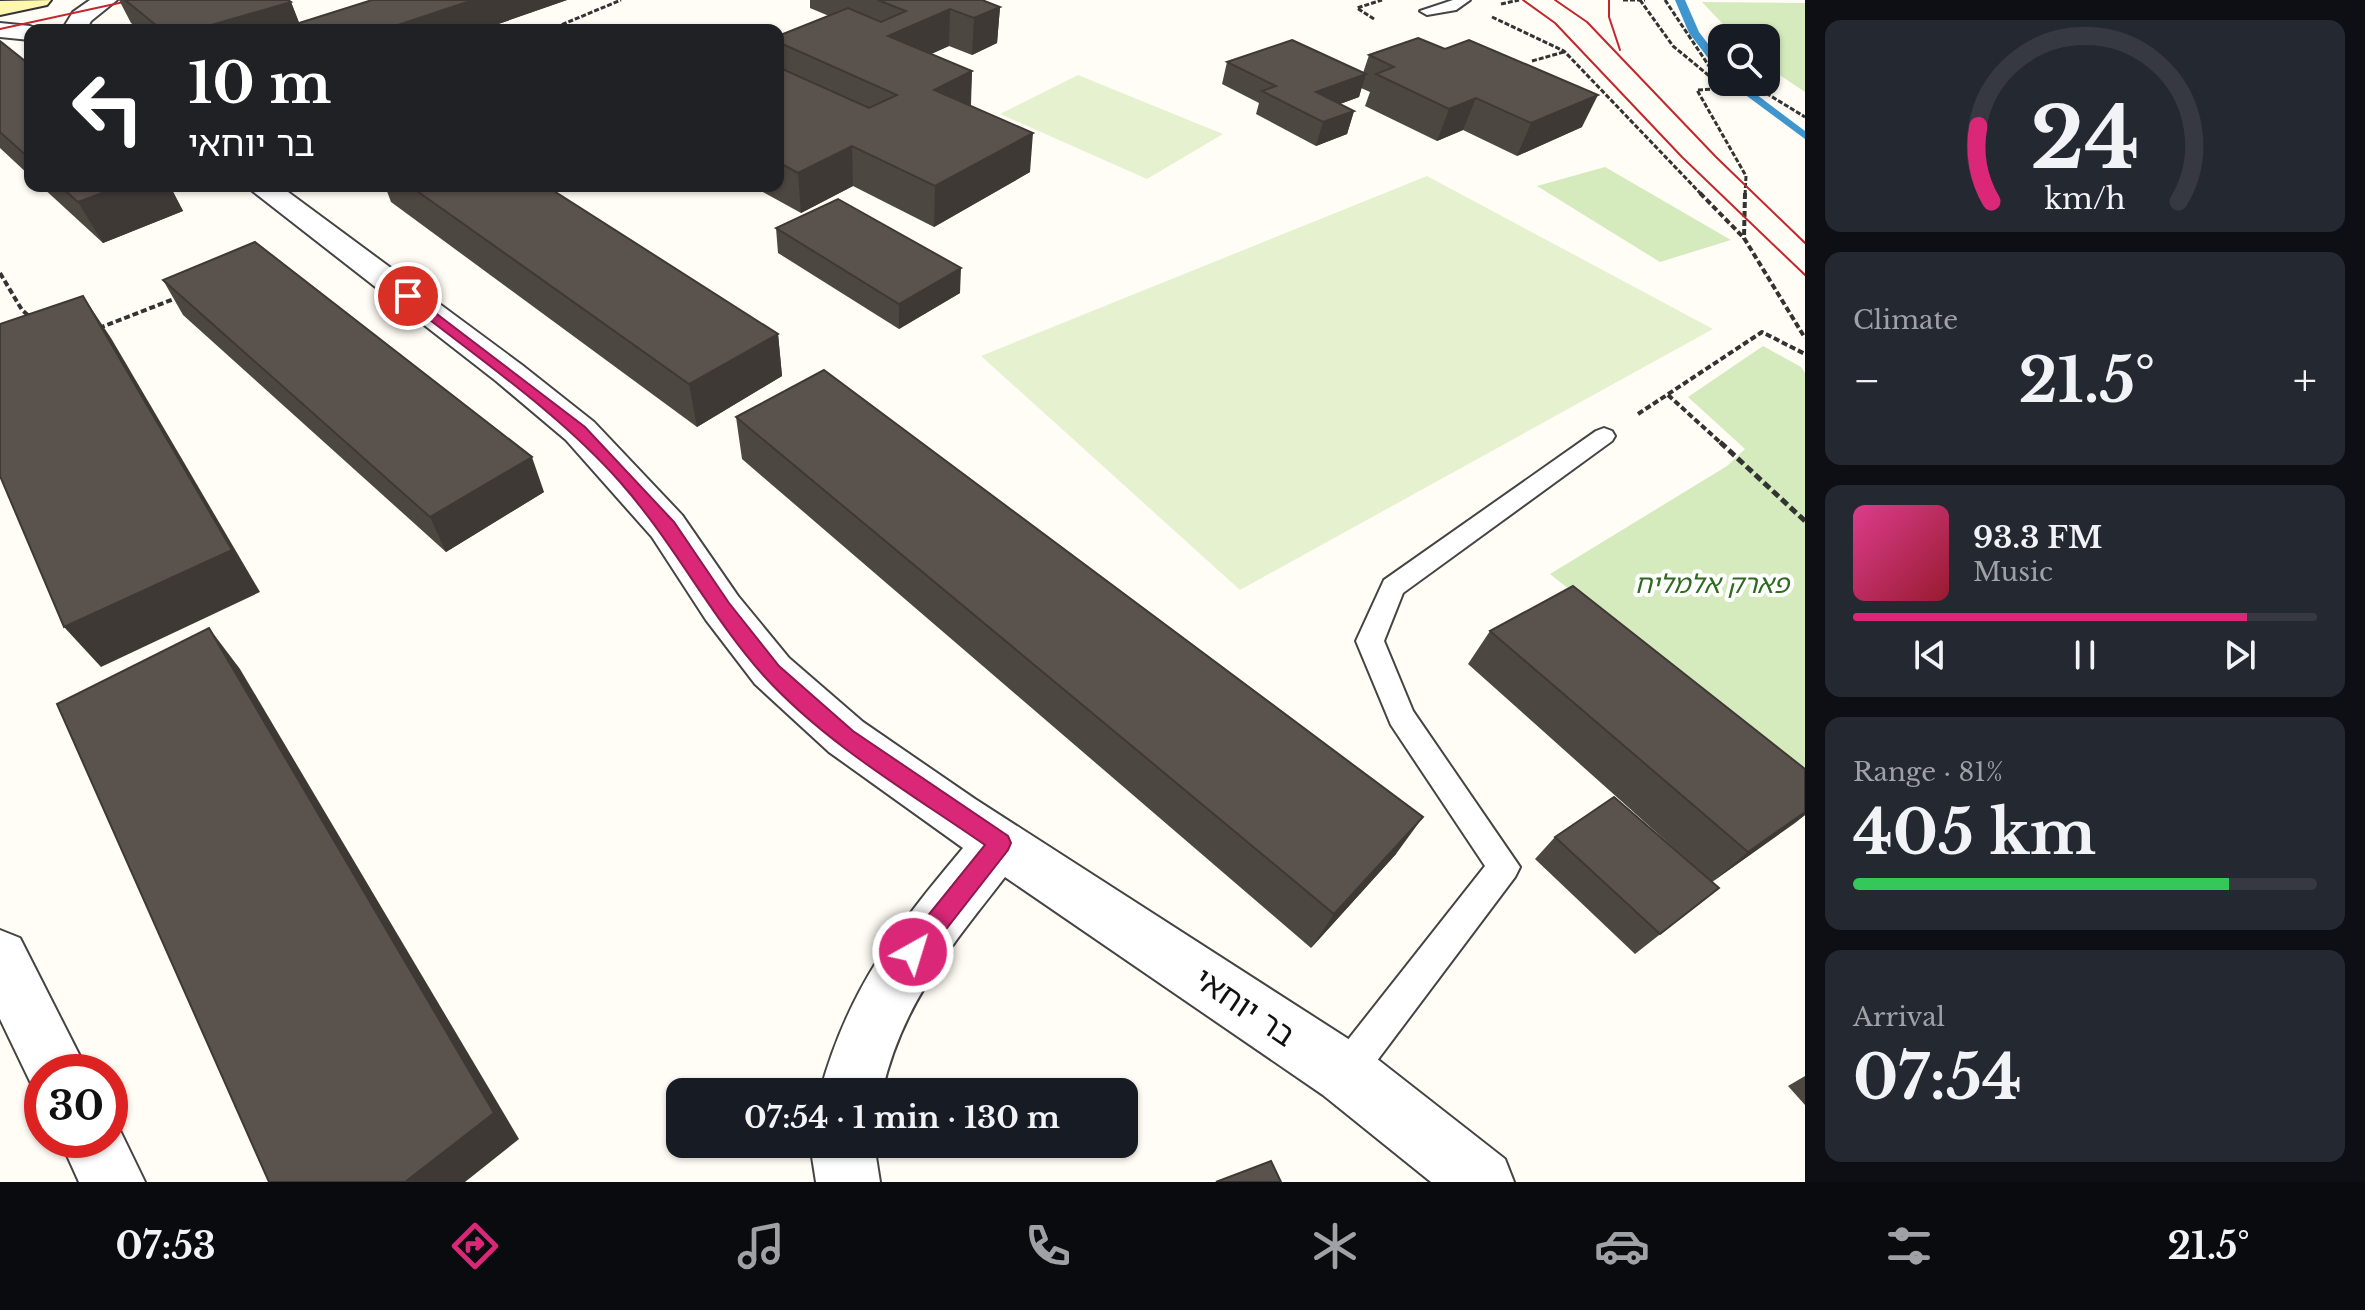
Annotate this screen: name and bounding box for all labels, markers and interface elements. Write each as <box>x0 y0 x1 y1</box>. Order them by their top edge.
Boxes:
map controls <box>1708 24 1780 96</box>
button: search <box>1708 24 1780 96</box>
text: 10 m <box>188 49 332 118</box>
icon: left <box>56 56 160 160</box>
text: 24 <box>2030 87 2140 190</box>
text: בר יוחאי <box>188 121 315 166</box>
text: km/h <box>2044 181 2126 217</box>
pin <box>374 262 442 330</box>
icon: arrive <box>386 274 430 318</box>
text: Climate <box>1853 304 1958 336</box>
text: 21.5° <box>2019 344 2155 418</box>
text: − <box>1853 353 1881 408</box>
text: + <box>2293 353 2317 408</box>
text: 93.3 FM <box>1973 519 2102 556</box>
text: Music <box>1973 556 2053 588</box>
park label: פארק אלמליח <box>1635 568 1792 600</box>
icon: previous <box>1908 633 1952 677</box>
icon: pause <box>2063 633 2107 677</box>
icon: next <box>2218 633 2262 677</box>
text: Range · 81% <box>1853 756 2003 788</box>
text: 405 km <box>1853 796 2096 870</box>
position arrow <box>871 910 955 994</box>
street label: בר יוחאי <box>1187 959 1303 1055</box>
text: Arrival <box>1853 1001 1945 1033</box>
text: 07:54 <box>1853 1041 2022 1115</box>
speed limit sign: 30 <box>24 1054 128 1158</box>
text: 07:54 · 1 min · 130 m <box>744 1099 1060 1136</box>
icon: directions <box>447 1218 503 1274</box>
icon: music <box>733 1218 789 1274</box>
icon: phone <box>1020 1218 1076 1274</box>
icon: climate <box>1307 1218 1363 1274</box>
icon: car <box>1594 1218 1650 1274</box>
icon: filters <box>1881 1218 1937 1274</box>
text: 07:53 <box>115 1224 216 1269</box>
text: 21.5° <box>2168 1224 2249 1269</box>

